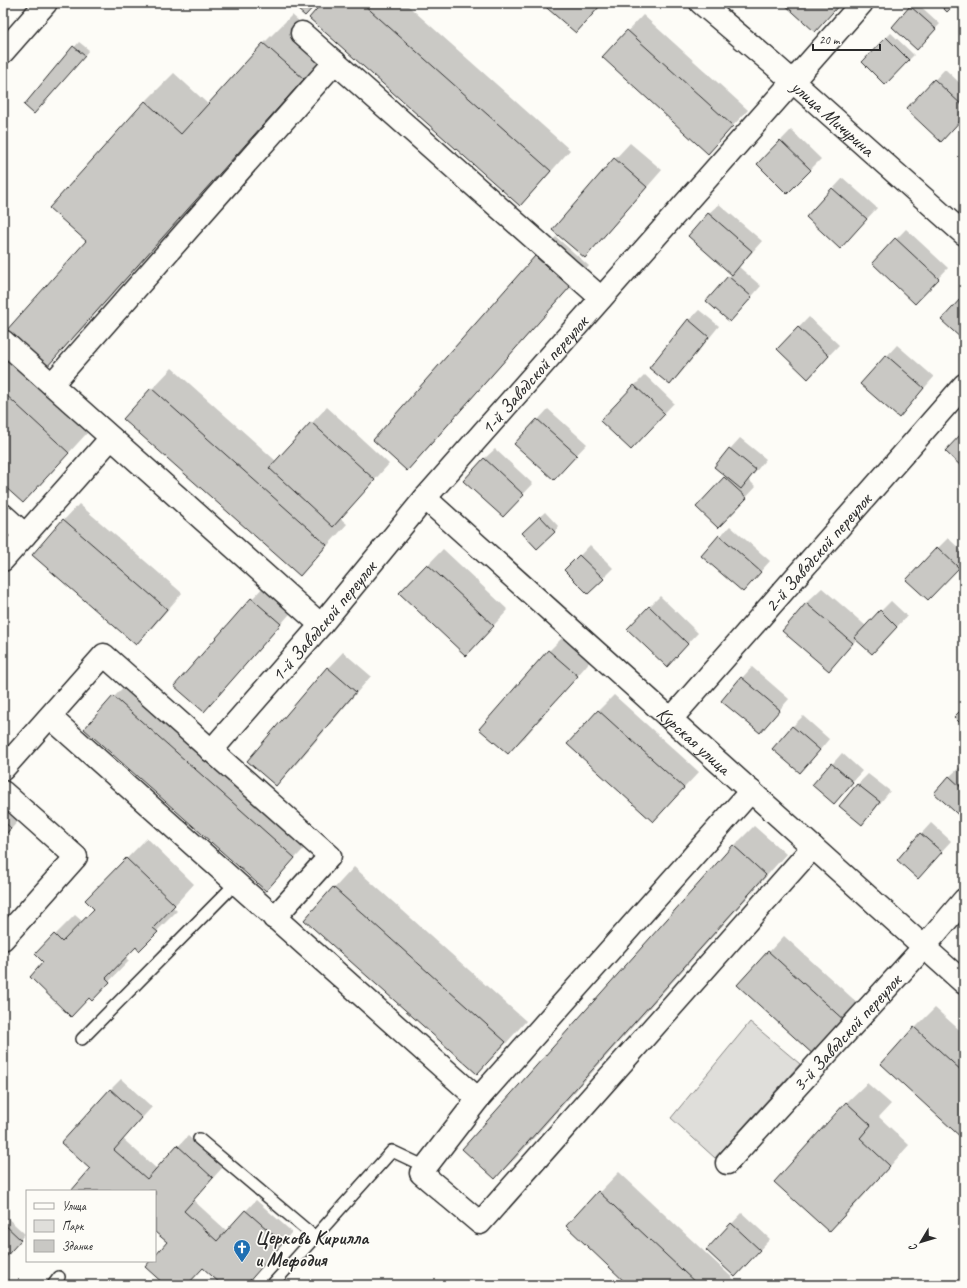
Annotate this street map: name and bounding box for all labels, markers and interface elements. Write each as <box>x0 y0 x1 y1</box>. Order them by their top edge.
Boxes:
scale bar <box>813 26 880 52</box>
text: 20 m <box>819 32 841 48</box>
street label: улица Мичурина <box>785 74 880 163</box>
street label: 1-й Заводской переулок <box>476 309 595 440</box>
street label: 2-й Заводской переулок <box>759 487 878 617</box>
street label: 1-й Заводской переулок <box>266 555 383 687</box>
street label: Курская улица <box>652 702 737 782</box>
street label: 3-й Заводской переулок <box>787 968 908 1097</box>
legend <box>26 1190 156 1262</box>
text: Улица <box>62 1198 87 1214</box>
text: Парк <box>62 1218 85 1234</box>
north arrow <box>901 1222 941 1262</box>
place label: Церковь Кирилла и Мефодия <box>255 1226 370 1272</box>
text: Здание <box>62 1238 93 1254</box>
church icon: Церковь Кирилла и Мефодия <box>232 1238 252 1263</box>
text: С <box>905 1240 920 1255</box>

